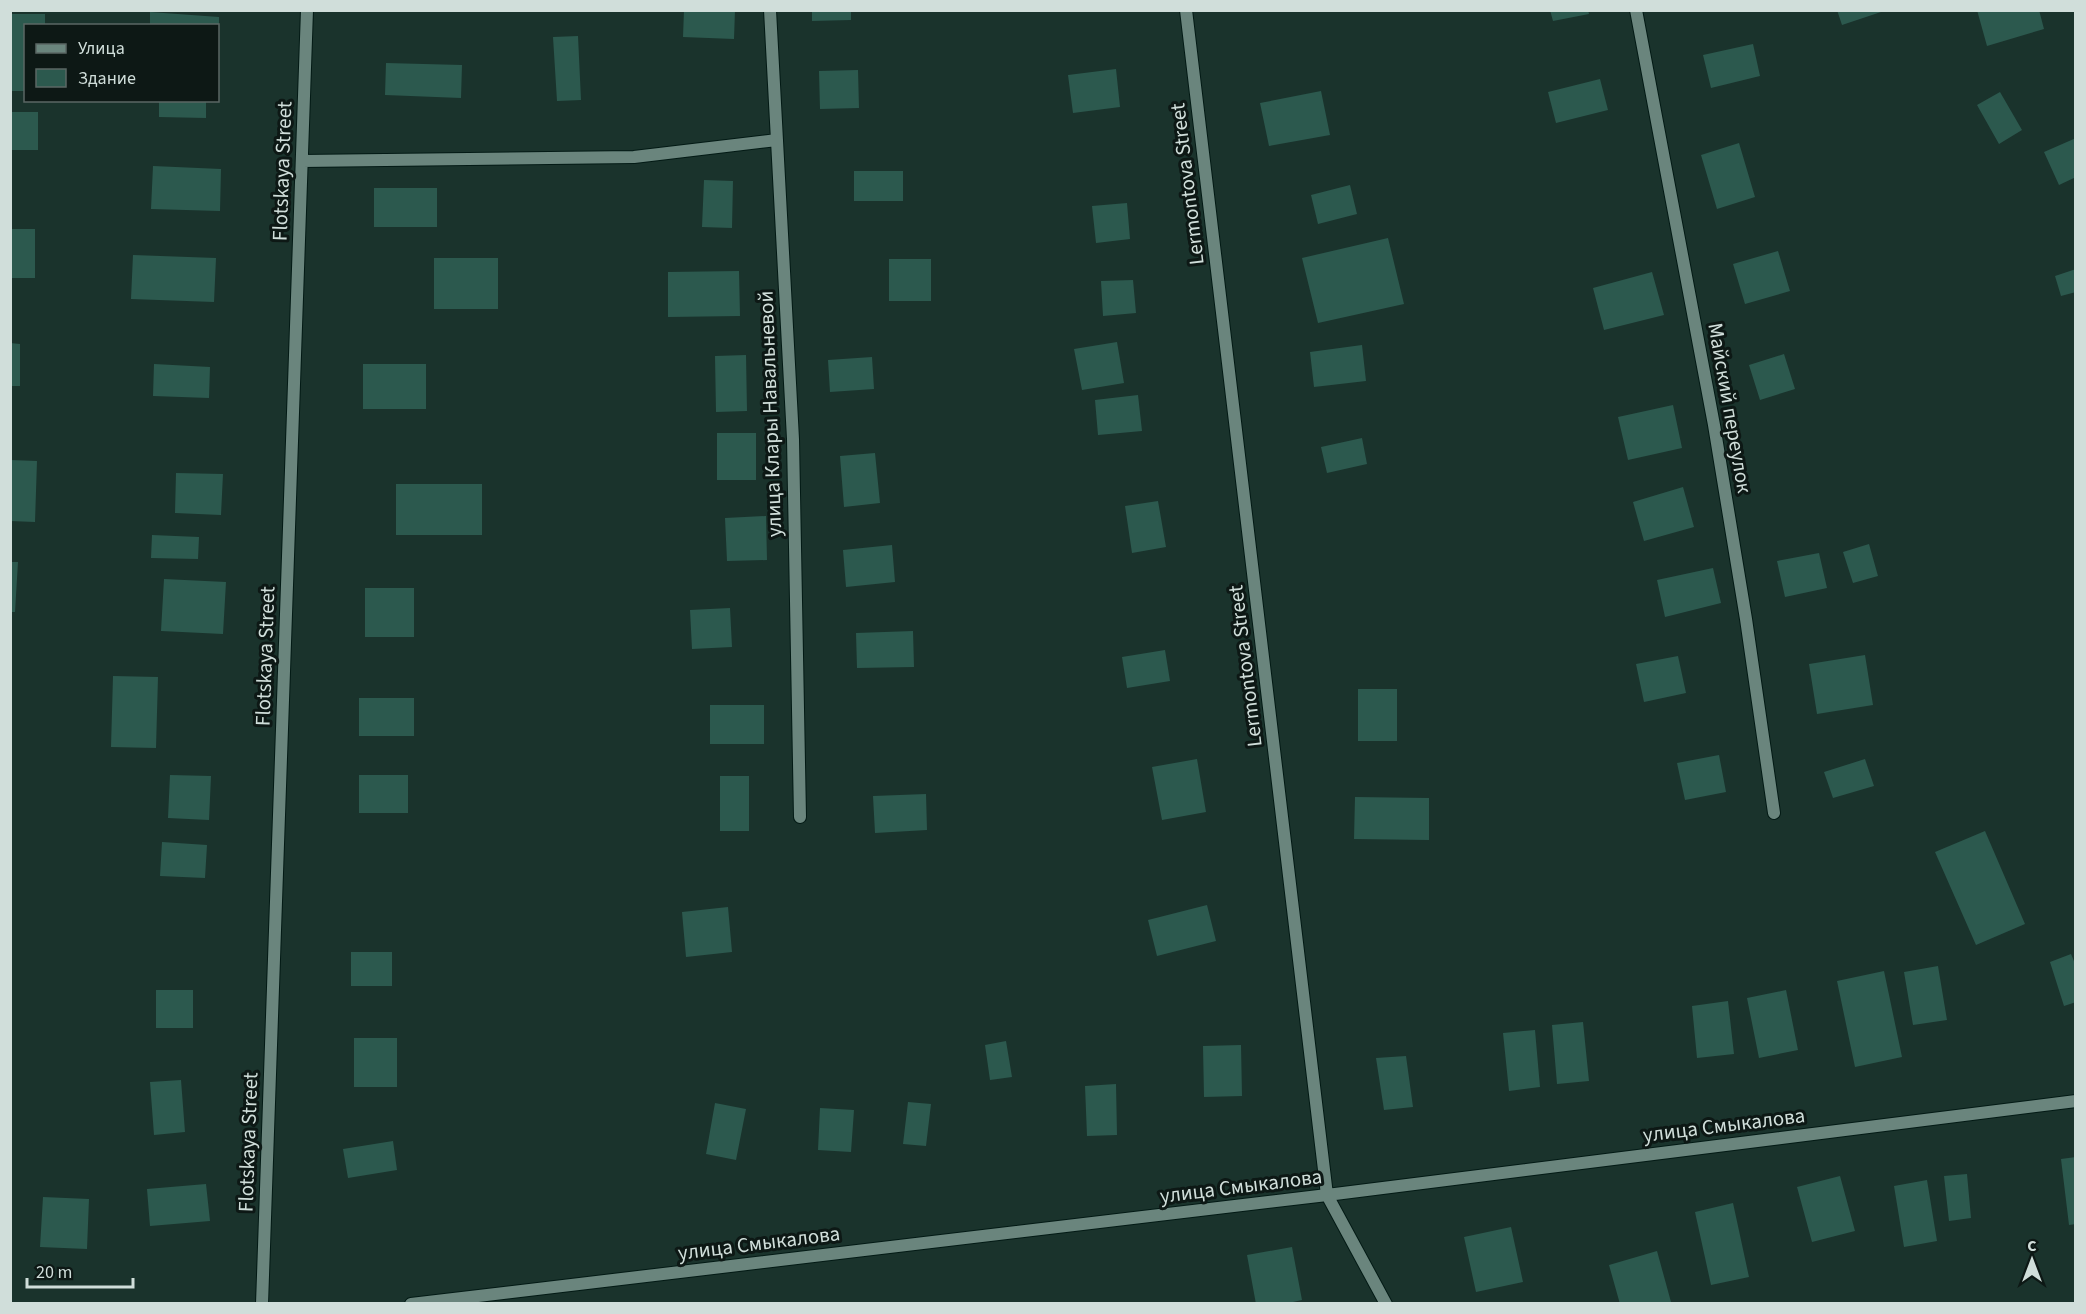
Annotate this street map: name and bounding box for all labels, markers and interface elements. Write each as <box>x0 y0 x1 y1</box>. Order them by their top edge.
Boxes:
legend <box>24 24 219 102</box>
text: Улица <box>78 36 125 61</box>
text: Здание <box>78 66 136 91</box>
street label: Flotskaya Street <box>265 101 299 241</box>
street label: Lermontova Street <box>1162 101 1212 267</box>
street label: улица Клары Навальневой <box>751 290 789 538</box>
street label: Майский переулок <box>1700 321 1760 496</box>
street label: Lermontova Street <box>1220 583 1270 749</box>
street label: Flotskaya Street <box>248 586 282 726</box>
street label: Flotskaya Street <box>231 1072 265 1212</box>
street label: улица Смыкалова <box>1641 1100 1807 1150</box>
street label: улица Смыкалова <box>1158 1161 1324 1211</box>
street label: улица Смыкалова <box>676 1218 842 1268</box>
north arrow <box>2002 1230 2062 1290</box>
text: С <box>2027 1235 2037 1257</box>
scale bar <box>27 1251 134 1289</box>
text: 20 m <box>36 1260 72 1285</box>

